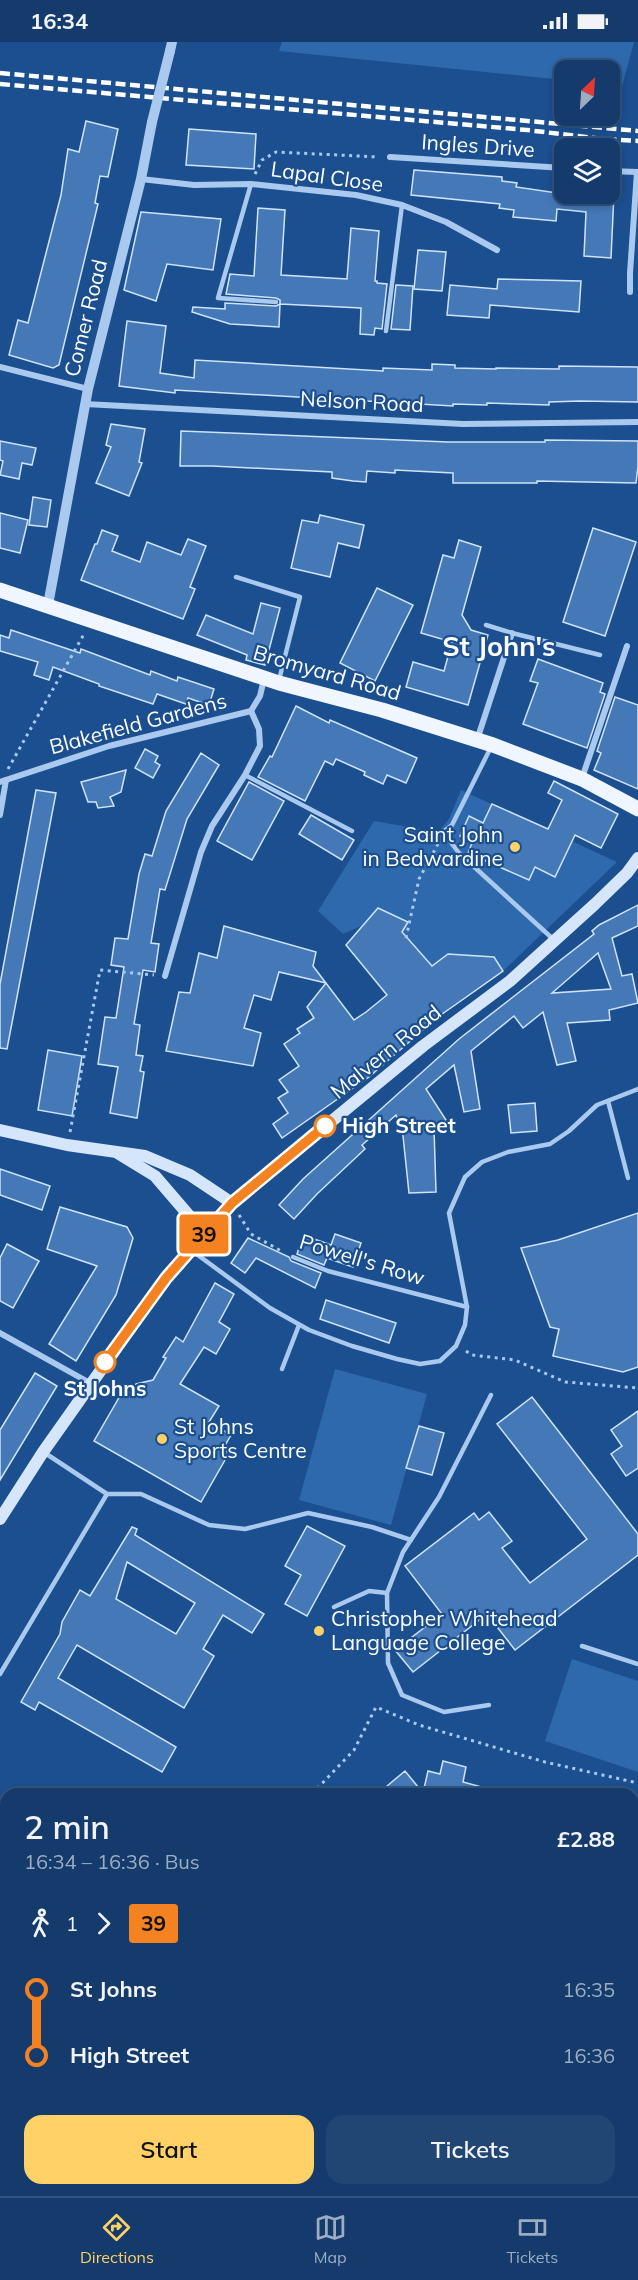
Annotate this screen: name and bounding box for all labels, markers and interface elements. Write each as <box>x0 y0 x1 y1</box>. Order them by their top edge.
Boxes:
text: 16:34 <box>30 7 88 35</box>
north arrow <box>554 60 620 126</box>
map controls <box>554 60 620 204</box>
street label: Ingles Drive <box>421 128 536 162</box>
button: layers <box>554 138 620 204</box>
street label: Lapal Close <box>269 155 385 197</box>
street label: Comer Road <box>58 256 112 379</box>
street label: Nelson Road <box>300 385 425 417</box>
district label: St John's <box>442 629 556 663</box>
street label: Bromyard Road <box>250 638 404 706</box>
street label: Blakefield Gardens <box>46 687 229 759</box>
place label: Saint John in Bedwardine <box>362 821 503 871</box>
marker: Saint John in Bedwardine <box>508 840 522 854</box>
street label: Malvern Road <box>325 999 446 1104</box>
place label: High Street <box>342 1112 456 1138</box>
marker: High Street <box>314 1115 336 1137</box>
line badge: 39 <box>177 1214 231 1254</box>
text: 39 <box>191 1221 217 1247</box>
street label: Powell's Row <box>297 1228 428 1290</box>
marker: St Johns <box>94 1351 116 1373</box>
place label: St Johns <box>63 1375 147 1401</box>
place label: St Johns Sports Centre <box>174 1413 307 1463</box>
marker: St Johns Sports Centre <box>155 1432 169 1446</box>
place label: Christopher Whitehead Language College <box>331 1605 558 1655</box>
marker: Christopher Whitehead Language College <box>312 1624 326 1638</box>
text: 2 min <box>24 1806 110 1847</box>
text: £2.88 <box>557 1825 615 1853</box>
text: 16:34 – 16:36 · Bus <box>24 1849 200 1874</box>
icon: walk <box>24 1907 57 1940</box>
icon: forward <box>87 1907 120 1940</box>
text: 39 <box>141 1910 166 1936</box>
text: 1 <box>66 1911 78 1936</box>
text: St Johns <box>70 1975 157 2003</box>
text: 16:35 <box>562 1977 615 2002</box>
text: High Street <box>70 2041 189 2069</box>
text: 16:36 <box>562 2043 615 2068</box>
button: Start <box>24 2115 314 2184</box>
button: Tickets <box>326 2115 615 2184</box>
tab: Directions <box>80 2211 154 2267</box>
tab: Map <box>314 2211 347 2267</box>
tab: Tickets <box>506 2211 558 2267</box>

